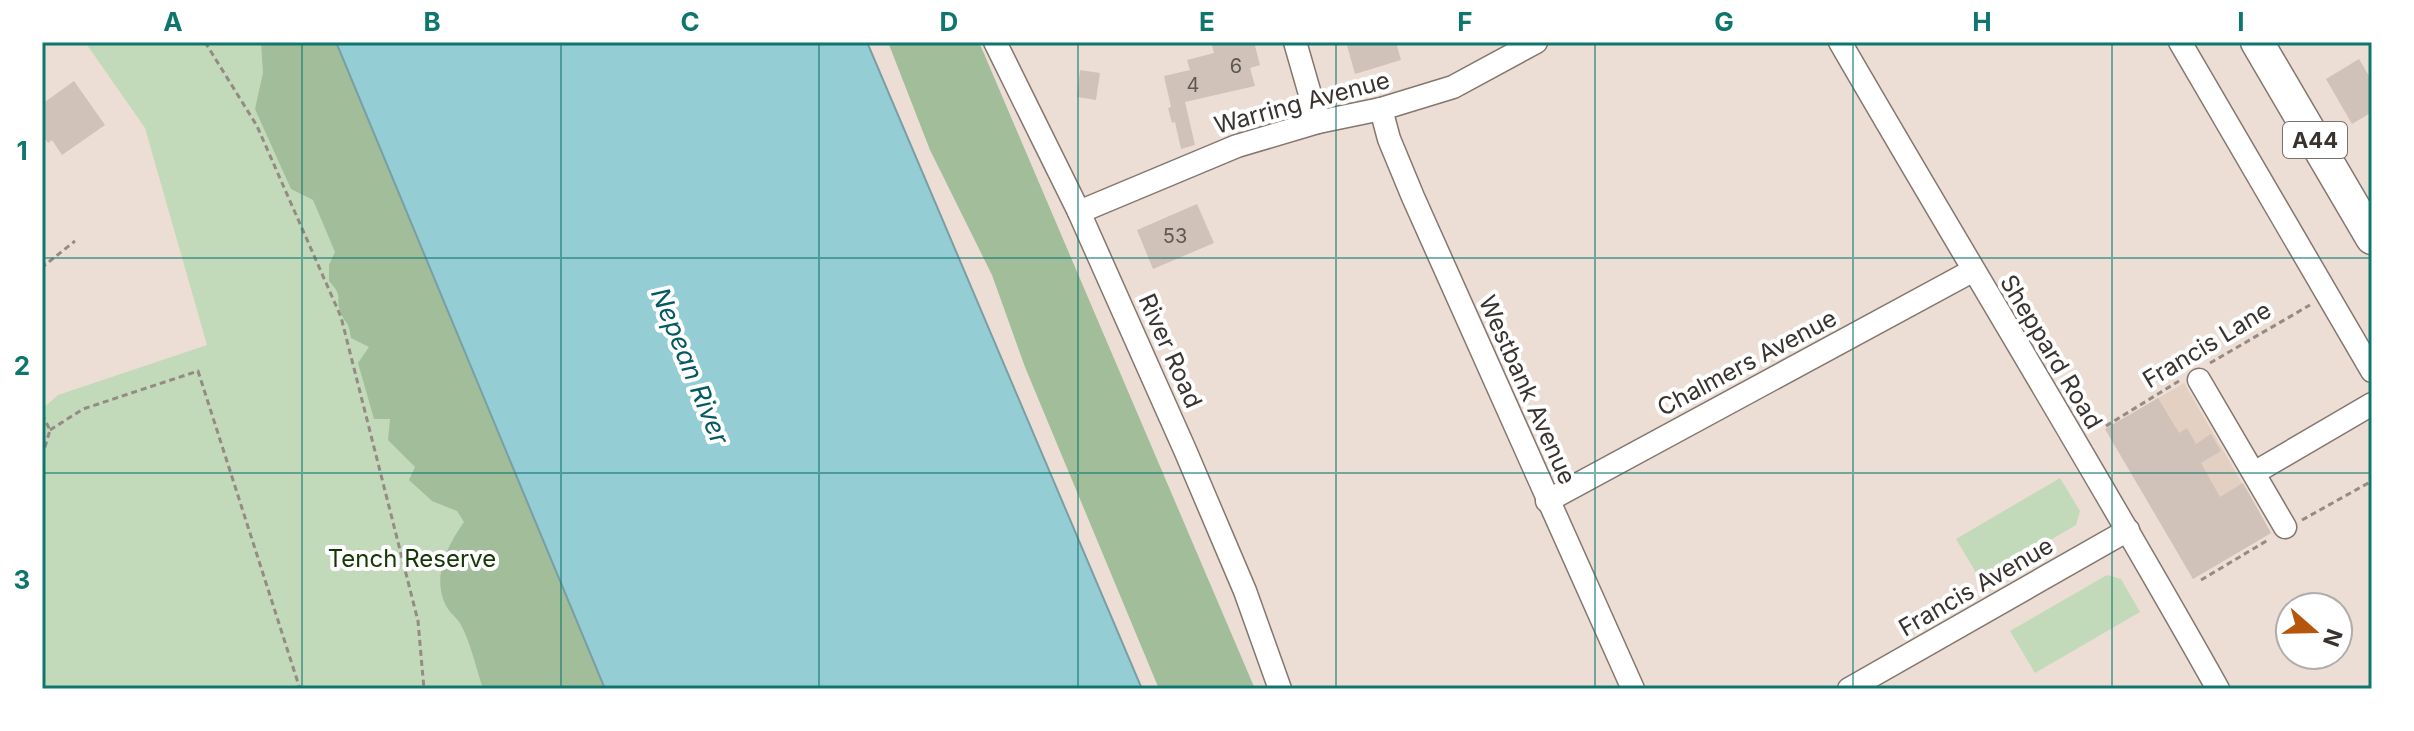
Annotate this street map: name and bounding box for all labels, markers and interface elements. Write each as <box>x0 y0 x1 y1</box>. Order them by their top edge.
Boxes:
text: A <box>163 6 183 37</box>
text: B <box>423 6 441 37</box>
text: C <box>680 6 700 37</box>
text: D <box>940 6 958 37</box>
text: E <box>1199 6 1215 37</box>
text: F <box>1457 6 1473 37</box>
text: G <box>1714 6 1734 37</box>
text: H <box>1972 6 1992 37</box>
text: I <box>2237 6 2245 37</box>
house number: 6 <box>1230 54 1242 78</box>
street label: Warring Avenue <box>1211 65 1393 140</box>
house number: 4 <box>1187 73 1199 97</box>
road number: A44 <box>2283 122 2347 158</box>
text: 1 <box>16 135 28 166</box>
house number: 53 <box>1163 224 1187 248</box>
street label: Sheppard Road <box>1994 269 2109 434</box>
water label: Nepean River <box>645 283 736 450</box>
street label: River Road <box>1132 289 1209 412</box>
street label: Westbank Avenue <box>1473 291 1582 489</box>
street label: Francis Lane <box>2137 295 2276 394</box>
street label: Chalmers Avenue <box>1652 303 1841 422</box>
text: 2 <box>14 350 30 381</box>
street label: Francis Avenue <box>1893 531 2058 642</box>
park label: Tench Reserve <box>328 544 496 573</box>
text: 3 <box>14 564 30 595</box>
north arrow <box>2274 591 2354 671</box>
text: N <box>2318 626 2348 650</box>

